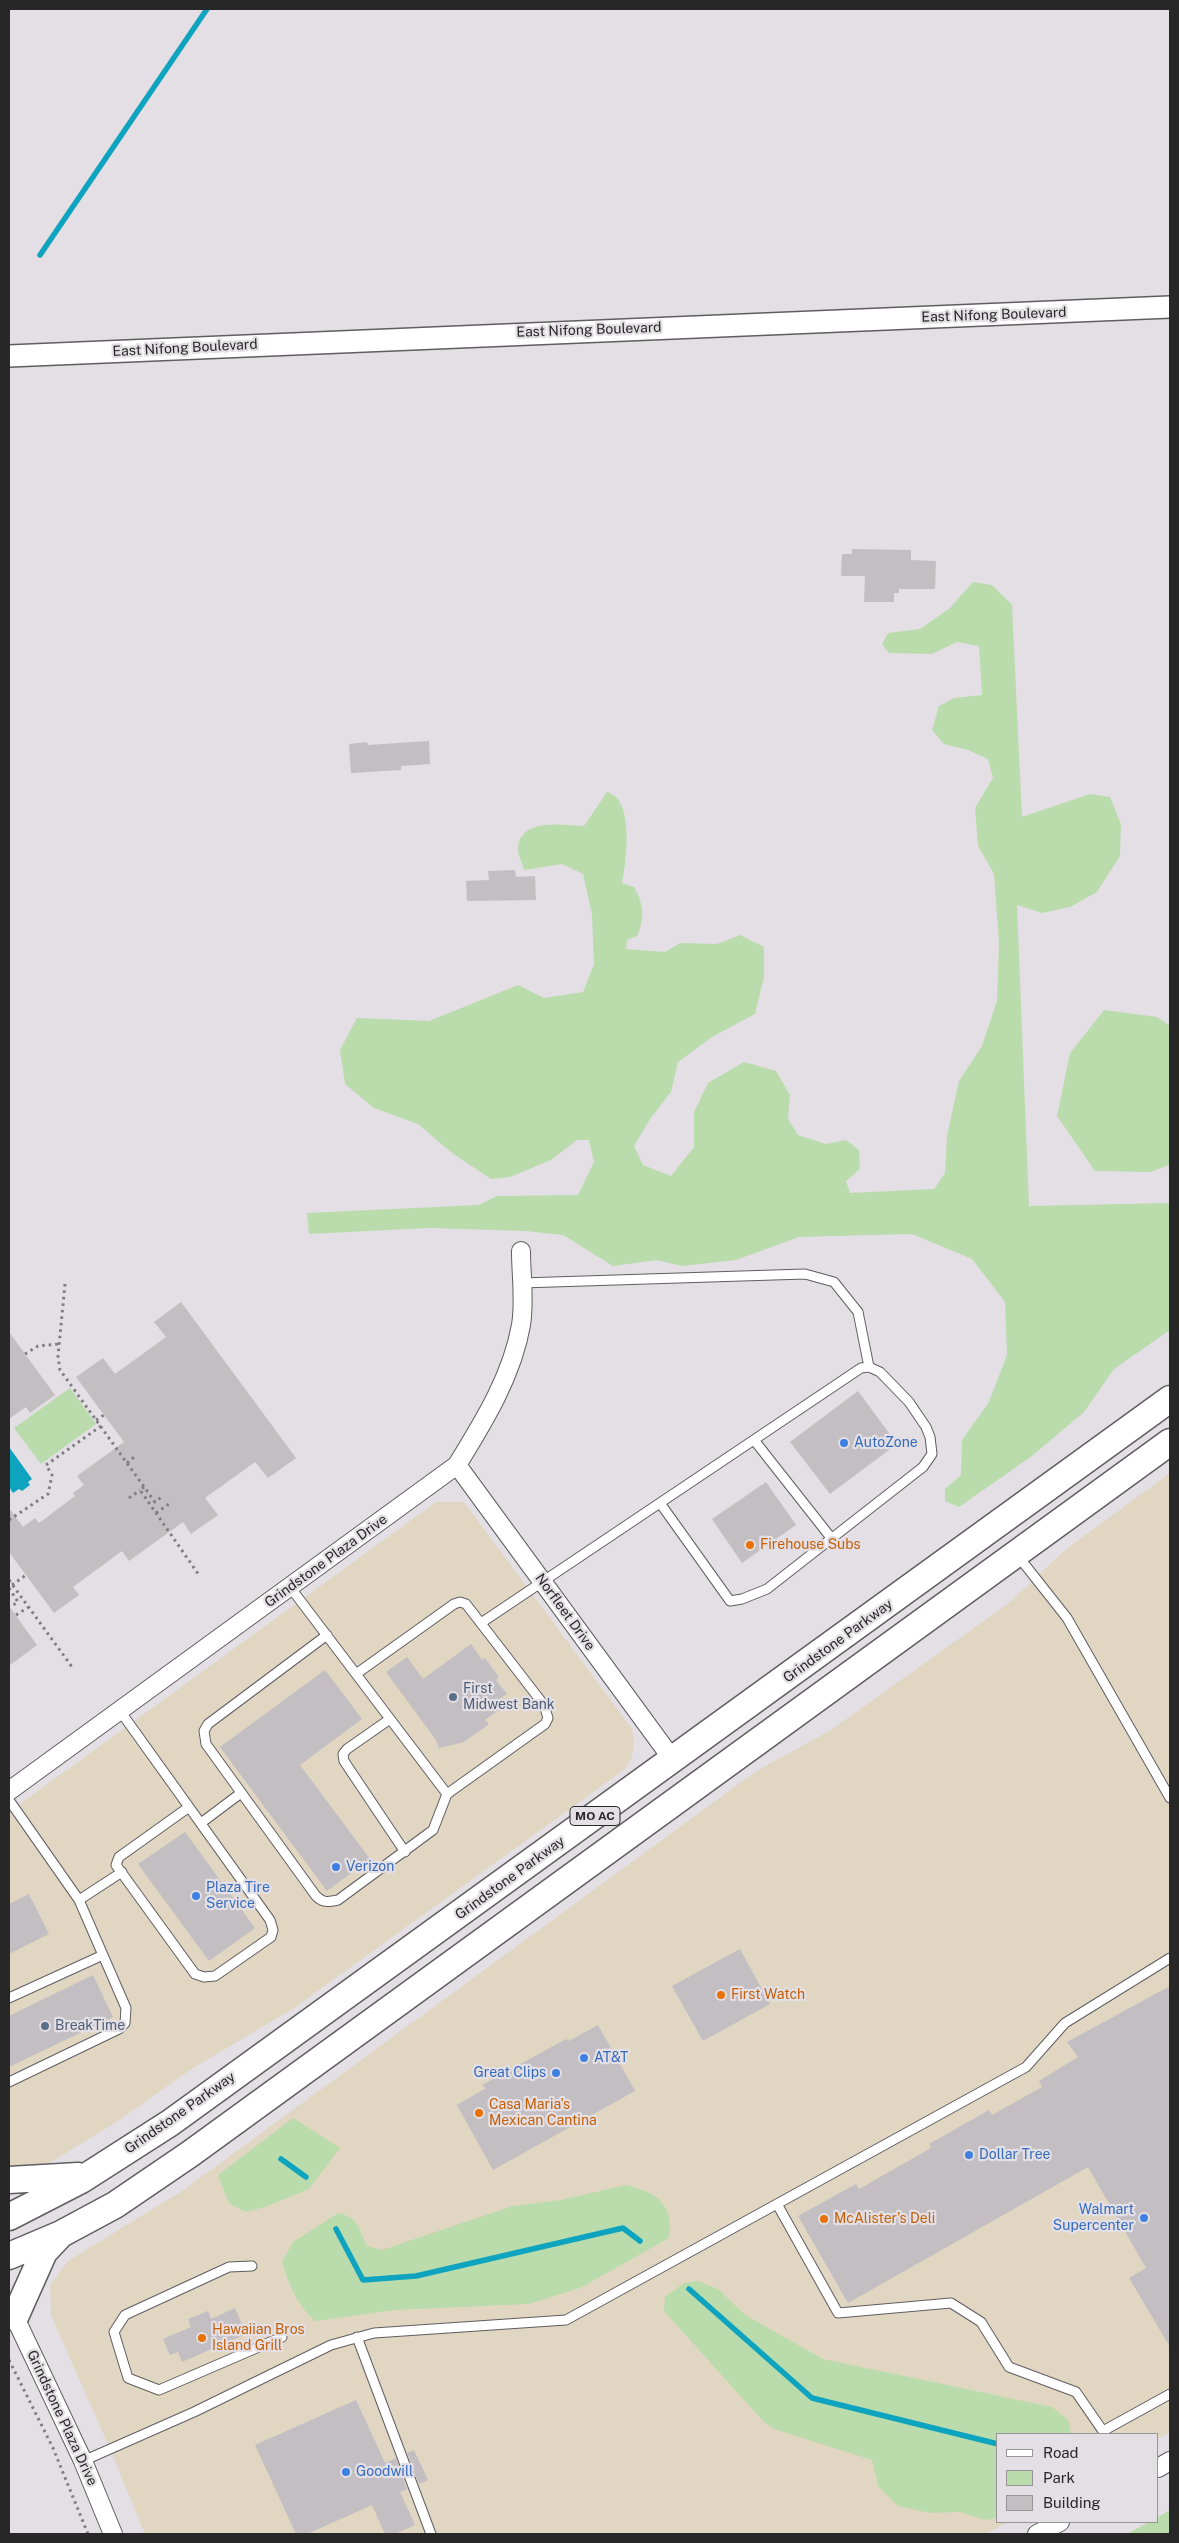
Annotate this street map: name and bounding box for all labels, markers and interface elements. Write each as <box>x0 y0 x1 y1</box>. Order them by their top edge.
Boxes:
street label: East Nifong Boulevard <box>921 304 1067 326</box>
street label: East Nifong Boulevard <box>516 319 662 341</box>
street label: East Nifong Boulevard <box>112 336 258 360</box>
place label: AutoZone <box>854 1435 918 1451</box>
marker: AutoZone <box>838 1437 850 1449</box>
street label: Grindstone Plaza Drive <box>261 1511 391 1611</box>
place label: Firehouse Subs <box>760 1537 861 1553</box>
marker: Firehouse Subs <box>744 1539 756 1551</box>
street label: Norfleet Drive <box>531 1570 599 1654</box>
street label: Grindstone Parkway <box>780 1596 896 1686</box>
place label: First Midwest Bank <box>463 1681 555 1714</box>
marker: First Midwest Bank <box>447 1691 459 1703</box>
road number: MO AC <box>570 1806 620 1825</box>
street label: Grindstone Parkway <box>452 1833 568 1923</box>
place label: Verizon <box>346 1859 394 1875</box>
marker: Verizon <box>330 1861 342 1873</box>
place label: Plaza Tire Service <box>206 1880 270 1912</box>
marker: Plaza Tire Service <box>190 1890 202 1902</box>
place label: First Watch <box>731 1987 805 2003</box>
marker: First Watch <box>715 1989 727 2001</box>
place label: BreakTime <box>55 2018 125 2034</box>
marker: BreakTime <box>39 2020 51 2032</box>
place label: AT&T <box>594 2050 628 2066</box>
marker: AT&T <box>578 2052 590 2064</box>
place label: Great Clips <box>474 2065 546 2081</box>
marker: Great Clips <box>550 2067 562 2079</box>
street label: Grindstone Parkway <box>122 2069 238 2157</box>
place label: Casa Maria's Mexican Cantina <box>489 2097 597 2130</box>
marker: Casa Maria's Mexican Cantina <box>473 2107 485 2119</box>
place label: Dollar Tree <box>979 2147 1051 2163</box>
marker: Dollar Tree <box>963 2149 975 2161</box>
place label: Walmart Supercenter <box>1053 2202 1134 2234</box>
place label: McAlister's Deli <box>834 2211 935 2227</box>
marker: Walmart Supercenter <box>1138 2212 1150 2224</box>
marker: McAlister's Deli <box>818 2213 830 2225</box>
place label: Hawaiian Bros Island Grill <box>212 2322 305 2354</box>
marker: Hawaiian Bros Island Grill <box>196 2332 208 2344</box>
street label: Grindstone Plaza Drive <box>23 2348 101 2488</box>
legend <box>996 2433 1159 2523</box>
text: Road <box>1043 2444 1079 2461</box>
place label: Goodwill <box>356 2464 413 2480</box>
marker: Goodwill <box>340 2466 352 2478</box>
text: Park <box>1043 2469 1075 2486</box>
text: Building <box>1043 2494 1101 2511</box>

